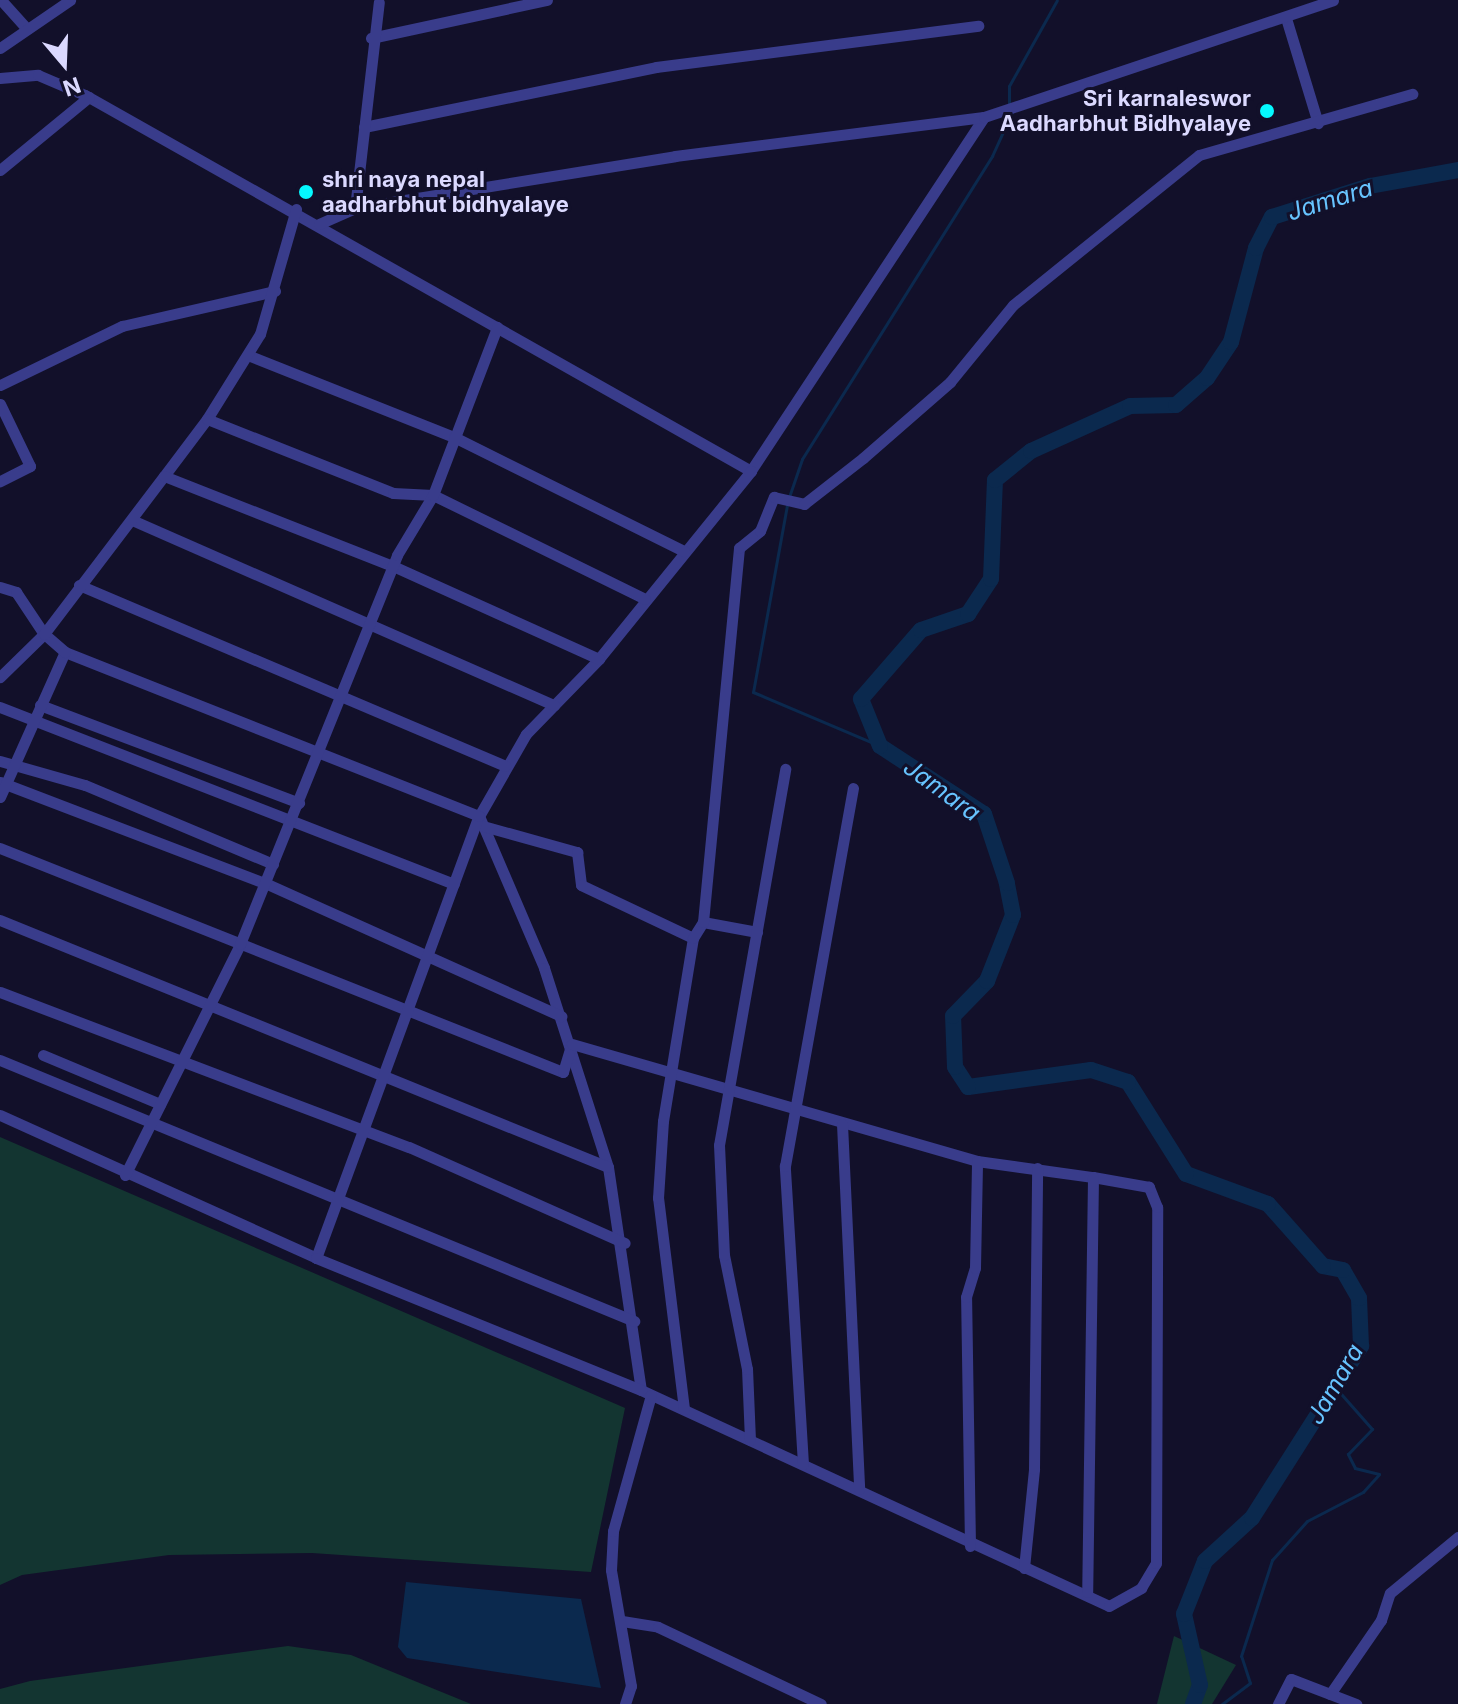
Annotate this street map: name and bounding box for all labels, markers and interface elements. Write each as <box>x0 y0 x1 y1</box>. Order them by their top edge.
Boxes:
north arrow <box>24 24 104 104</box>
text: N <box>60 72 84 102</box>
place label: Sri karnaleswor Aadharbhut Bidhyalaye <box>1000 85 1251 136</box>
marker: Sri karnaleswor Aadharbhut Bidhyalaye <box>1258 102 1276 120</box>
place label: shri naya nepal aadharbhut bidhyalaye <box>322 166 569 218</box>
water label: Jamara <box>1284 173 1376 227</box>
marker: shri naya nepal aadharbhut bidhyalaye <box>297 183 315 201</box>
water label: Jamara <box>898 753 986 827</box>
water label: Jamara <box>1301 1339 1369 1429</box>

